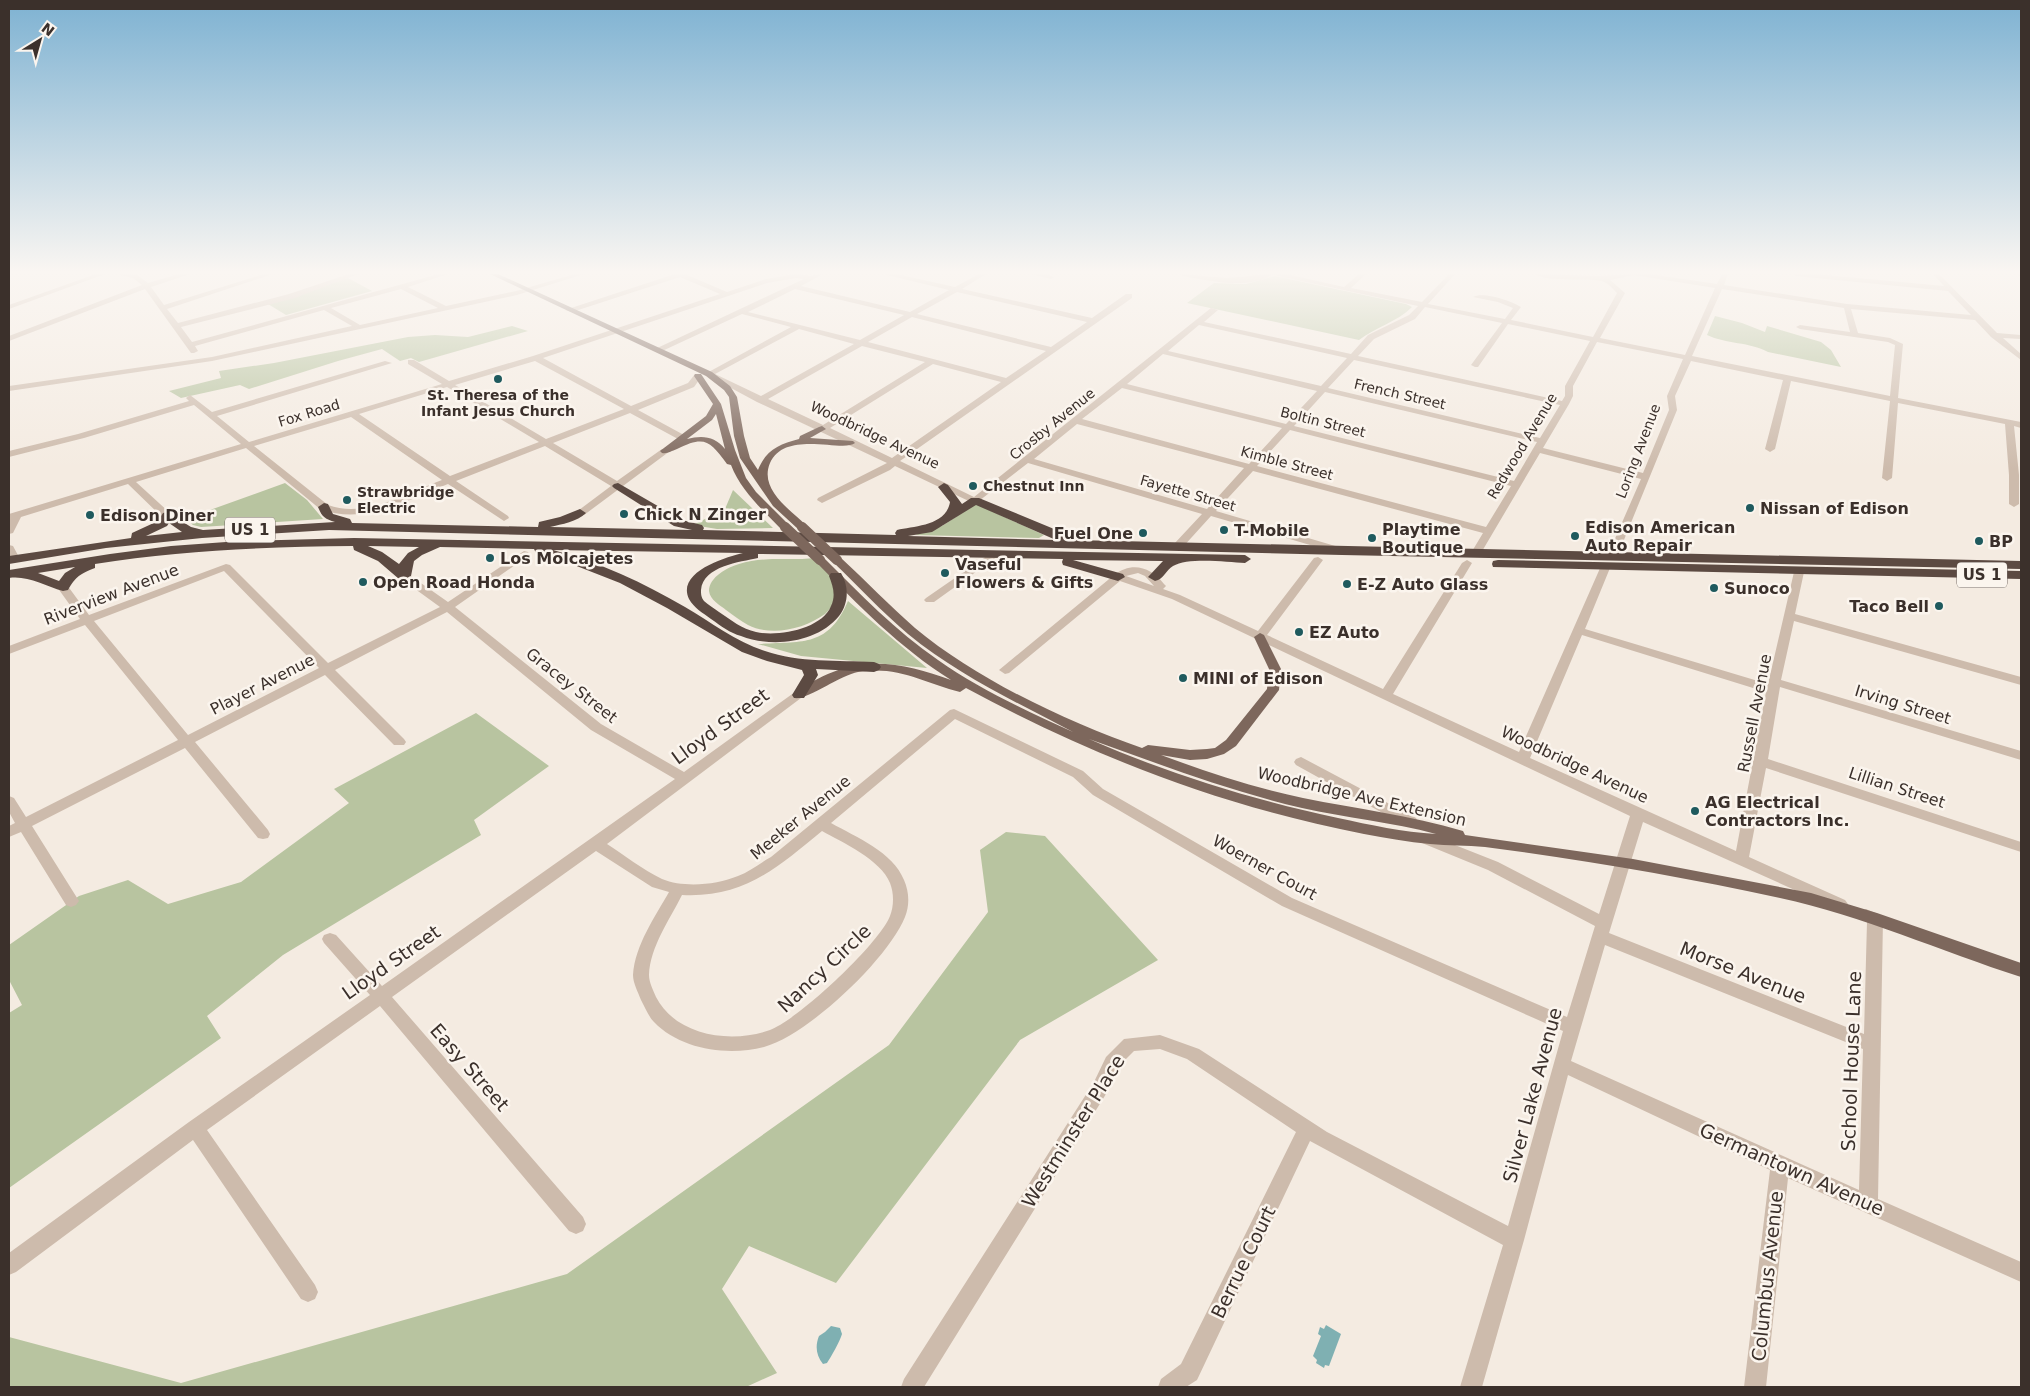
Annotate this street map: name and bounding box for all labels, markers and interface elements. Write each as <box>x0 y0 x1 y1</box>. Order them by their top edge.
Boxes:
north arrow <box>15 15 65 65</box>
text: N <box>38 20 57 40</box>
marker: St. Theresa of the Infant Jesus Church <box>492 373 504 385</box>
street label: French Street <box>1353 376 1448 412</box>
street label: Crosby Avenue <box>1006 385 1098 463</box>
place label: St. Theresa of the Infant Jesus Church <box>421 387 575 419</box>
street label: Redwood Avenue <box>1484 390 1560 502</box>
street label: Fox Road <box>276 396 342 430</box>
street label: Woodbridge Avenue <box>808 398 942 472</box>
street label: Loring Avenue <box>1613 401 1663 501</box>
street label: Boltin Street <box>1279 404 1368 440</box>
street label: Kimble Street <box>1239 443 1335 483</box>
street label: Fayette Street <box>1138 472 1238 514</box>
place label: Chestnut Inn <box>983 478 1084 494</box>
marker: Chestnut Inn <box>967 480 979 492</box>
place label: Strawbridge Electric <box>357 484 454 516</box>
marker: Strawbridge Electric <box>341 494 353 506</box>
place label: Nissan of Edison <box>1760 499 1909 518</box>
marker: Nissan of Edison <box>1744 502 1756 514</box>
place label: Chick N Zinger <box>634 505 766 524</box>
place label: Edison Diner <box>100 506 214 525</box>
marker: Chick N Zinger <box>618 508 630 520</box>
marker: Edison Diner <box>84 509 96 521</box>
road number: US 1 <box>225 518 275 542</box>
place label: Edison American Auto Repair <box>1585 518 1735 555</box>
place label: Playtime Boutique <box>1382 520 1464 557</box>
place label: T-Mobile <box>1234 521 1310 540</box>
place label: Fuel One <box>1054 524 1133 543</box>
marker: T-Mobile <box>1218 524 1230 536</box>
marker: Fuel One <box>1137 527 1149 539</box>
marker: Edison American Auto Repair <box>1569 530 1581 542</box>
marker: Playtime Boutique <box>1366 532 1378 544</box>
place label: BP <box>1989 532 2013 551</box>
marker: BP <box>1973 535 1985 547</box>
place label: Los Molcajetes <box>500 549 633 568</box>
marker: Los Molcajetes <box>484 552 496 564</box>
place label: Vaseful Flowers & Gifts <box>955 555 1093 592</box>
street label: Riverview Avenue <box>41 560 181 629</box>
road number: US 1 <box>1957 562 2007 588</box>
marker: Vaseful Flowers & Gifts <box>939 567 951 579</box>
place label: Open Road Honda <box>373 573 535 592</box>
place label: E-Z Auto Glass <box>1357 575 1488 594</box>
marker: Open Road Honda <box>357 576 369 588</box>
marker: E-Z Auto Glass <box>1341 578 1353 590</box>
place label: Sunoco <box>1724 579 1790 598</box>
marker: Sunoco <box>1708 582 1720 594</box>
place label: Taco Bell <box>1849 597 1929 616</box>
marker: Taco Bell <box>1933 600 1945 612</box>
place label: EZ Auto <box>1309 623 1380 642</box>
marker: EZ Auto <box>1293 626 1305 638</box>
street label: Gracey Street <box>522 644 621 727</box>
street label: Player Avenue <box>207 650 317 719</box>
street label: Russell Avenue <box>1734 652 1775 774</box>
place label: MINI of Edison <box>1193 669 1323 688</box>
marker: MINI of Edison <box>1177 672 1189 684</box>
street label: Irving Street <box>1853 681 1953 728</box>
street label: Lloyd Street <box>667 683 773 769</box>
street label: Woodbridge Avenue <box>1498 722 1652 807</box>
street label: Woodbridge Ave Extension <box>1255 763 1468 830</box>
street label: Lillian Street <box>1846 763 1947 812</box>
street label: Meeker Avenue <box>746 771 854 864</box>
place label: AG Electrical Contractors Inc. <box>1705 793 1849 830</box>
marker: AG Electrical Contractors Inc. <box>1689 805 1701 817</box>
street label: Woerner Court <box>1209 831 1320 904</box>
street label: Nancy Circle <box>773 919 875 1017</box>
street label: Lloyd Street <box>338 920 444 1004</box>
street label: Morse Avenue <box>1677 937 1809 1007</box>
street label: School House Lane <box>1837 970 1865 1152</box>
street label: Silver Lake Avenue <box>1498 1005 1566 1185</box>
street label: Easy Street <box>426 1019 514 1115</box>
street label: Westminster Place <box>1017 1051 1129 1211</box>
street label: Germantown Avenue <box>1696 1118 1888 1220</box>
street label: Columbus Avenue <box>1747 1190 1787 1362</box>
street label: Berrue Court <box>1206 1202 1280 1322</box>

